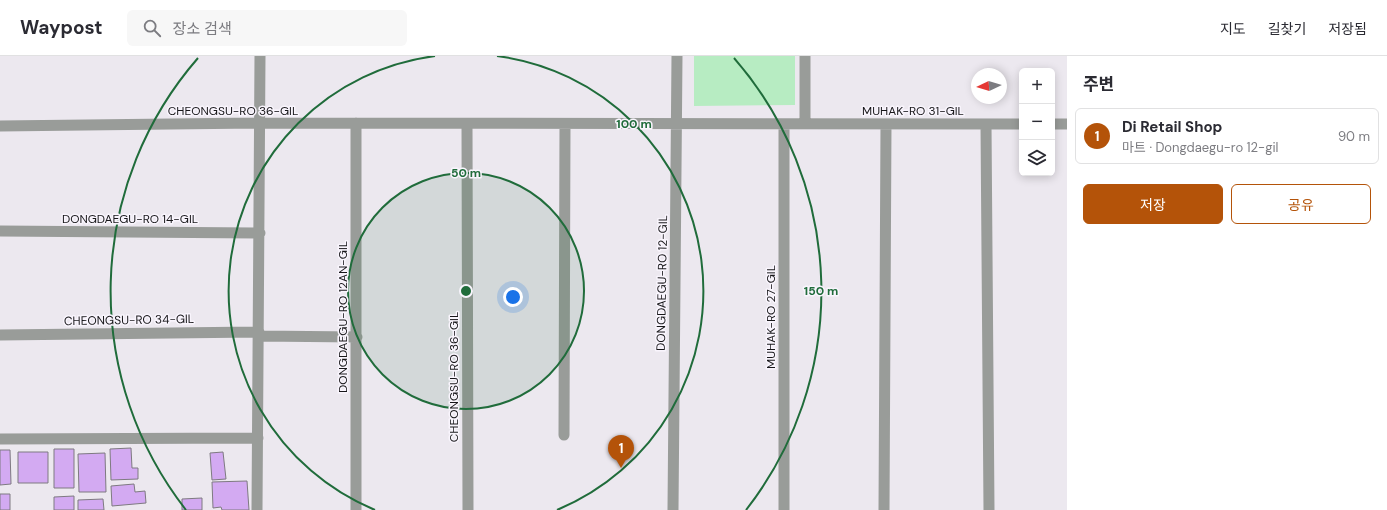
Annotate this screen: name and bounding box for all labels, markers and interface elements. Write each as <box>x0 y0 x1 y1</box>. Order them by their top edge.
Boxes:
search box <box>127 10 407 46</box>
text: Waypost <box>20 15 103 40</box>
icon: search <box>141 17 163 39</box>
text: 장소 검색 <box>173 19 232 39</box>
text: 지도 <box>1220 20 1246 38</box>
text: 길찾기 <box>1268 20 1306 38</box>
text: 저장됨 <box>1328 20 1367 38</box>
north arrow <box>971 68 1007 104</box>
map controls <box>1019 68 1055 176</box>
button: + <box>1019 68 1055 104</box>
text: 주변 <box>1083 73 1114 95</box>
street label: CHEONGSU-RO 36-GIL <box>168 103 298 119</box>
street label: MUHAK-RO 31-GIL <box>862 103 964 119</box>
button: − <box>1019 104 1055 140</box>
text: 100 m <box>616 116 652 132</box>
text: Di Retail Shop <box>1122 117 1222 137</box>
text: 1 <box>1095 128 1099 145</box>
text: 90 m <box>1338 128 1370 145</box>
text: 마트 · Dongdaegu-ro 12-gil <box>1122 139 1278 156</box>
button: layers <box>1019 140 1055 176</box>
text: 50 m <box>451 165 481 181</box>
button: 저장 <box>1083 184 1223 224</box>
button: 공유 <box>1231 184 1371 224</box>
street label: DONGDAEGU-RO 14-GIL <box>62 211 198 227</box>
street label: DONGDAEGU-RO 12-GIL <box>653 215 671 351</box>
street label: DONGDAEGU-RO 12AN-GIL <box>335 241 351 393</box>
street label: MUHAK-RO 27-GIL <box>763 265 779 369</box>
text: 150 m <box>804 283 838 299</box>
centre of rings <box>459 284 473 298</box>
your location <box>503 287 523 307</box>
street label: CHEONGSU-RO 34-GIL <box>64 311 194 329</box>
street label: CHEONGSU-RO 36-GIL <box>446 312 462 442</box>
pin: 1 <box>608 435 634 468</box>

